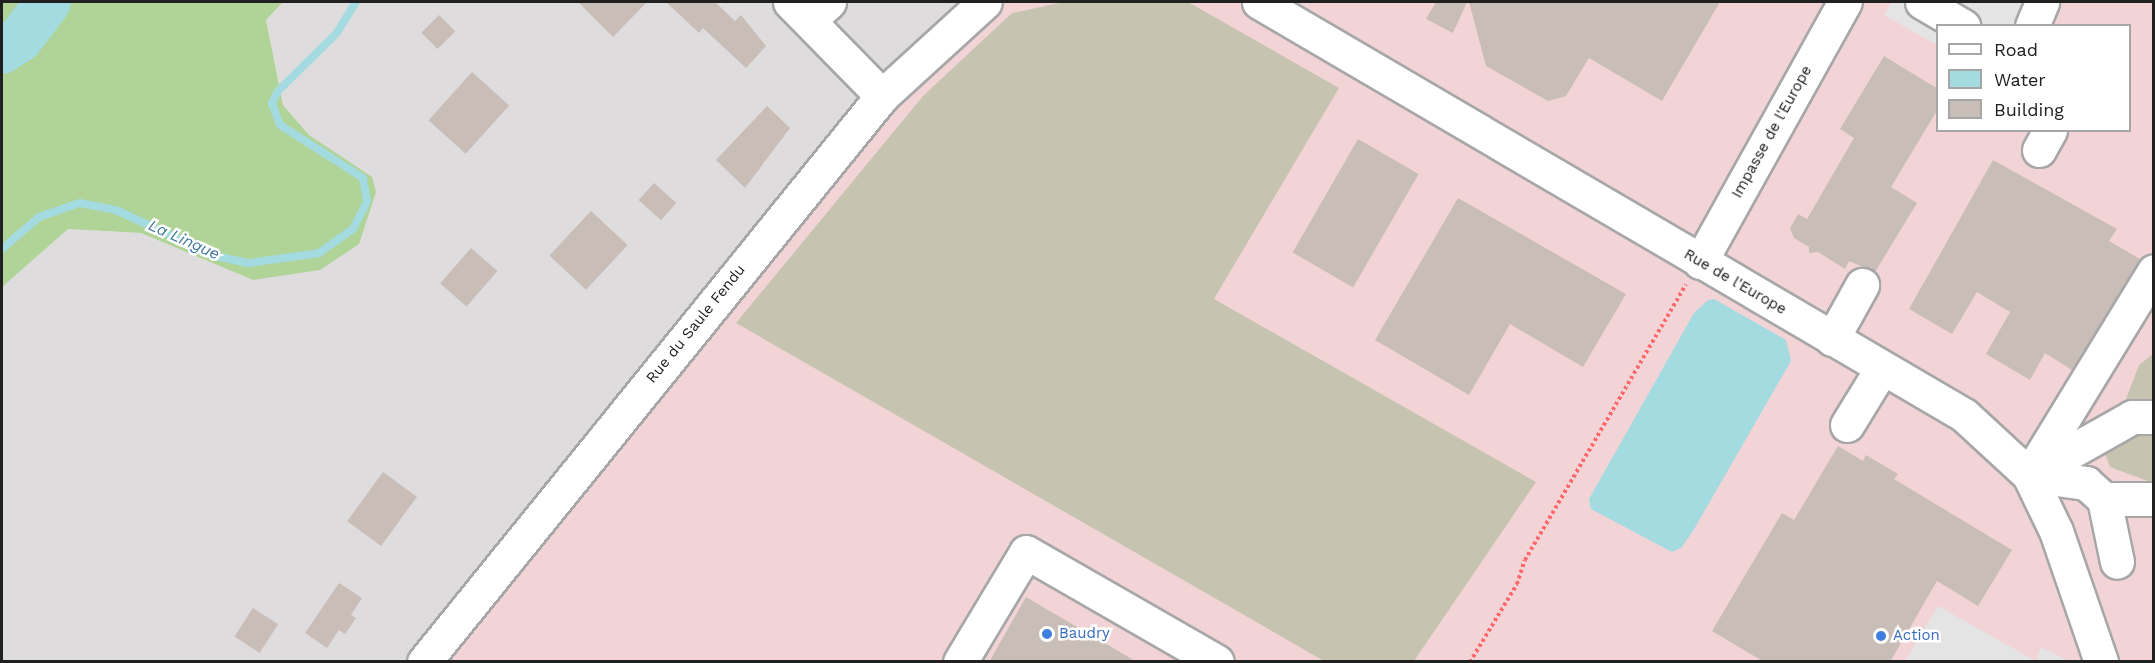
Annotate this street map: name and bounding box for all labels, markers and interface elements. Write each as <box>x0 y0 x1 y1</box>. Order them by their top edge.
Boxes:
legend <box>1936 24 2131 132</box>
text: Road <box>1994 39 2038 60</box>
street label: Impasse de l'Europe <box>1728 63 1816 201</box>
text: Water <box>1994 69 2046 90</box>
text: Building <box>1994 99 2064 120</box>
water label: La Lingue <box>145 216 223 264</box>
street label: Rue de l'Europe <box>1681 245 1789 319</box>
street label: Rue du Saule Fendu <box>643 261 749 387</box>
place label: Baudry <box>1059 625 1110 643</box>
marker: Baudry <box>1040 627 1054 641</box>
place label: Action <box>1893 627 1940 645</box>
marker: Action <box>1874 629 1888 643</box>

